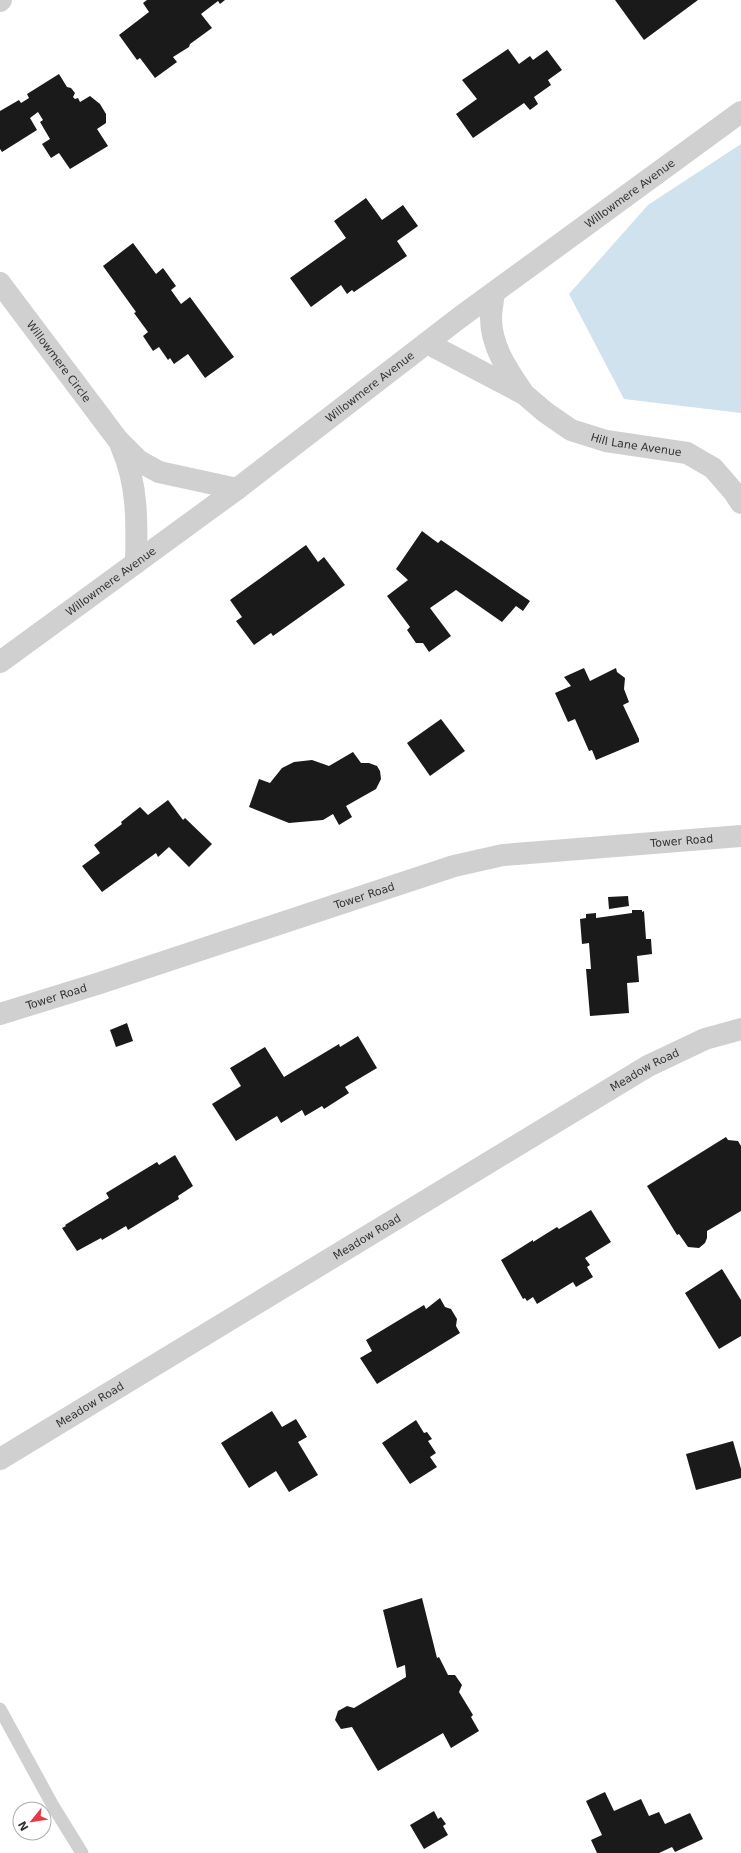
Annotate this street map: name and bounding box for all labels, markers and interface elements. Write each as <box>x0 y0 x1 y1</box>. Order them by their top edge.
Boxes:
street label: Willowmere Avenue <box>582 156 678 231</box>
street label: Willowmere Circle <box>24 318 93 405</box>
street label: Willowmere Avenue <box>323 349 417 425</box>
street label: Hill Lane Avenue <box>589 431 683 459</box>
street label: Willowmere Avenue <box>63 544 159 619</box>
street label: Tower Road <box>649 832 714 850</box>
street label: Tower Road <box>331 880 396 913</box>
street label: Tower Road <box>24 981 89 1013</box>
street label: Meadow Road <box>608 1046 681 1094</box>
street label: Meadow Road <box>331 1211 403 1262</box>
street label: Meadow Road <box>54 1379 126 1430</box>
north arrow <box>12 1801 52 1841</box>
text: N <box>16 1819 32 1833</box>

